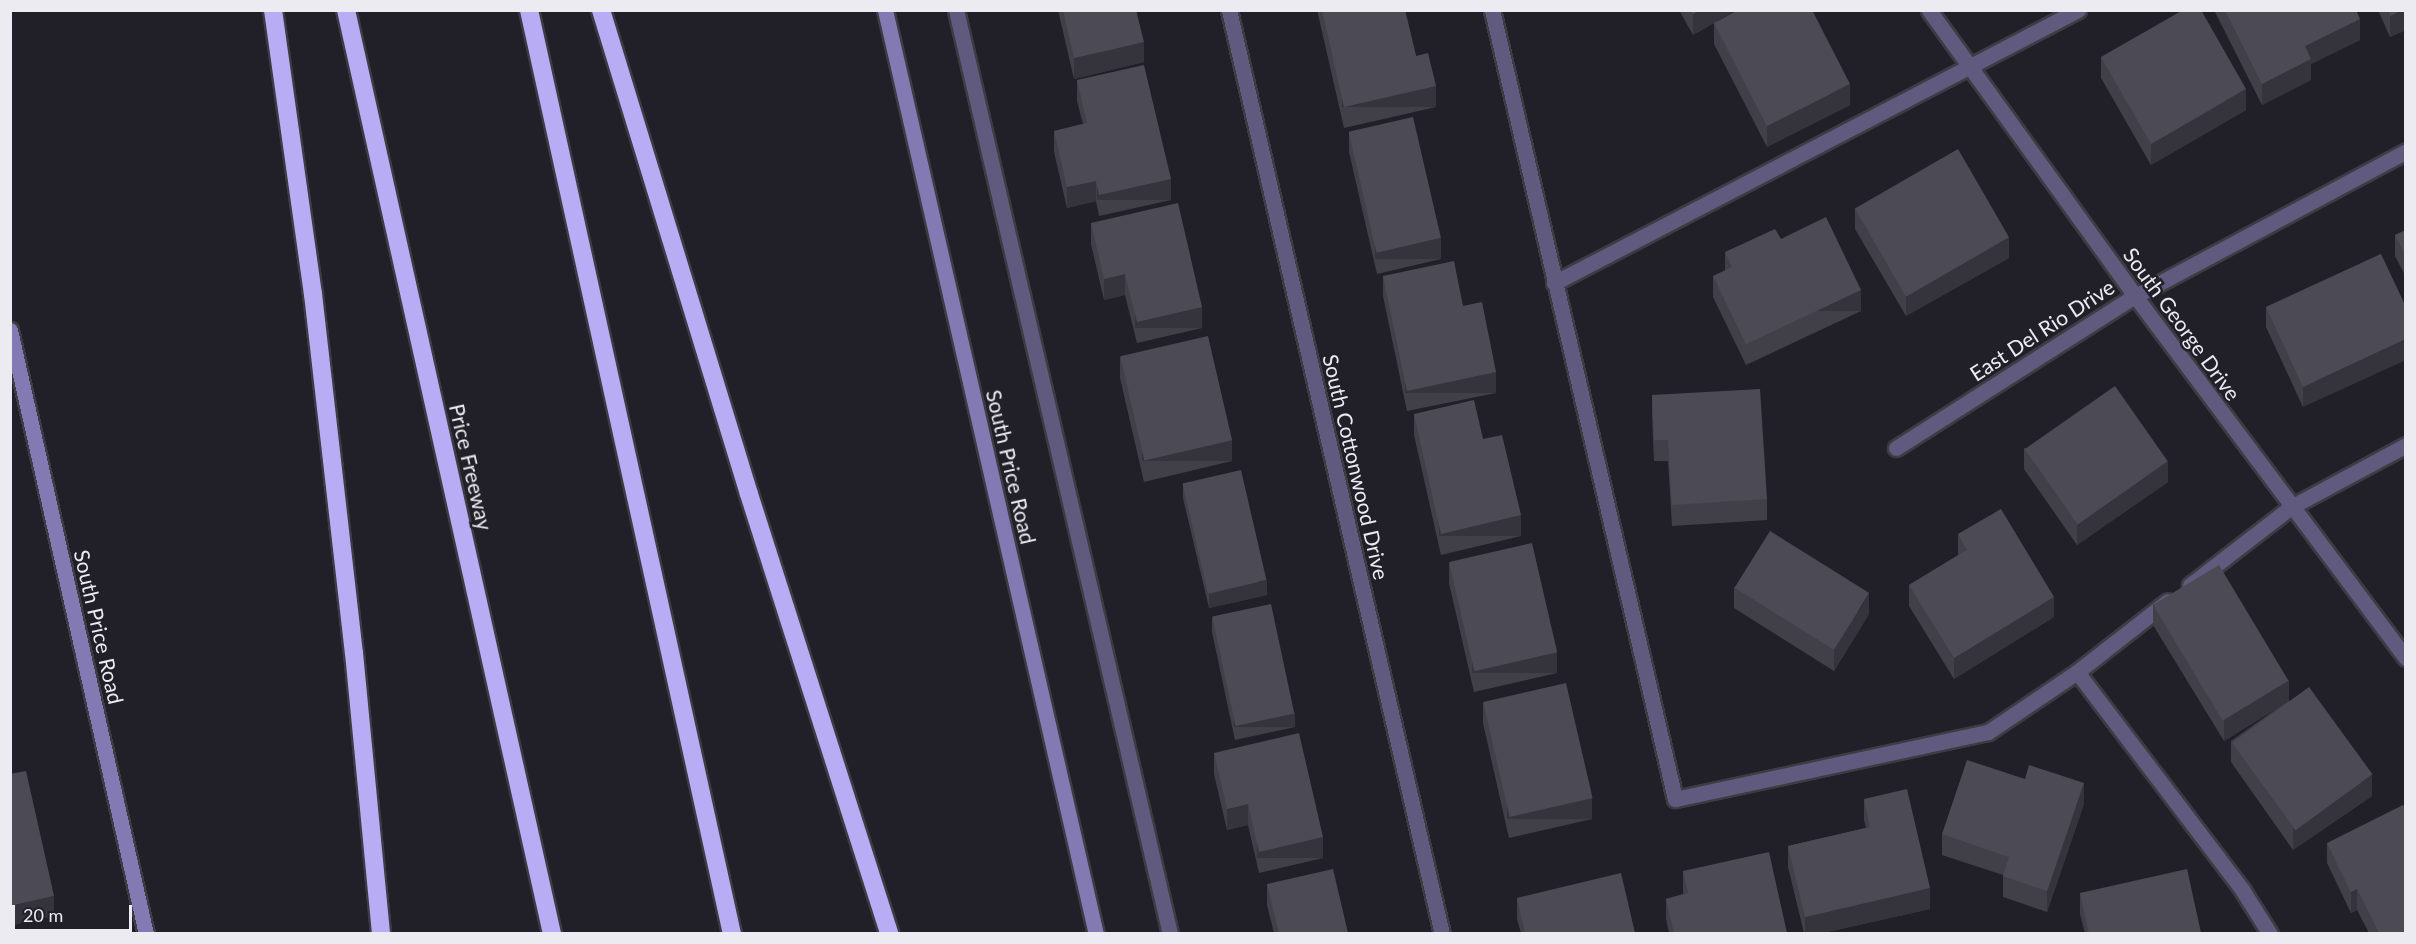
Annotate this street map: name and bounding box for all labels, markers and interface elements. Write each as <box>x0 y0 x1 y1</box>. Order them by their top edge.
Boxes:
street label: South George Drive <box>2118 243 2246 405</box>
street label: East Del Rio Drive <box>1965 274 2119 386</box>
street label: South Cottonwood Drive <box>1318 352 1394 582</box>
street label: South Price Road <box>981 387 1041 547</box>
street label: Price Freeway <box>444 401 498 533</box>
street label: South Price Road <box>69 547 129 707</box>
scale bar <box>15 893 135 931</box>
text: 20 m <box>23 904 63 926</box>

